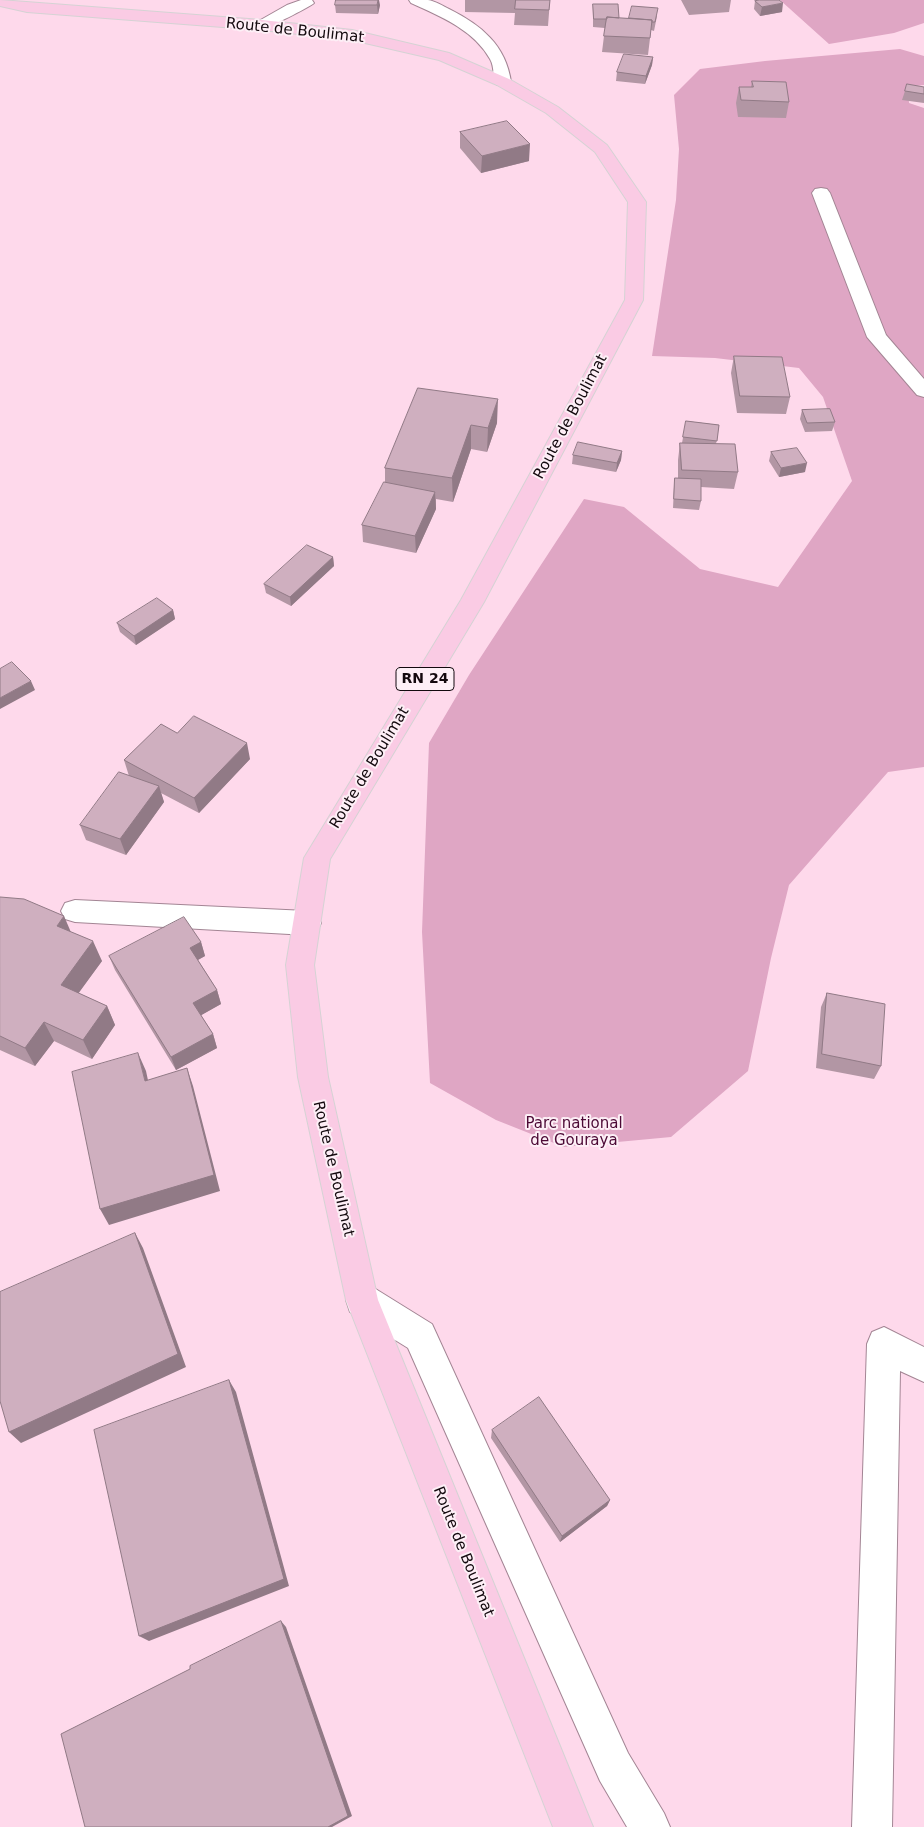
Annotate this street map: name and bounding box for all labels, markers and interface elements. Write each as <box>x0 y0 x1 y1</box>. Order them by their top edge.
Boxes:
street label: Route de Boulimat <box>225 15 365 47</box>
street label: Route de Boulimat <box>530 351 612 483</box>
road number: RN 24 <box>396 668 454 691</box>
street label: Route de Boulimat <box>327 704 413 832</box>
street label: Route de Boulimat <box>309 1099 357 1239</box>
park label: Parc national de Gouraya <box>525 1115 623 1150</box>
street label: Route de Boulimat <box>429 1484 497 1620</box>

